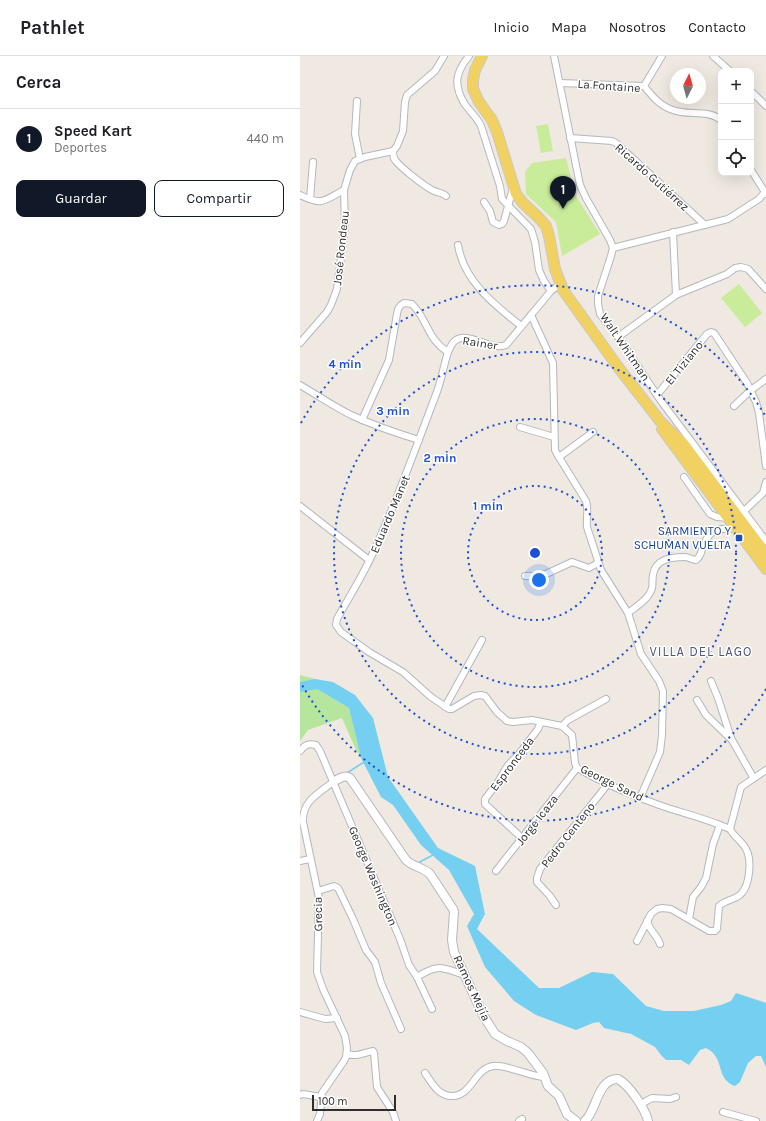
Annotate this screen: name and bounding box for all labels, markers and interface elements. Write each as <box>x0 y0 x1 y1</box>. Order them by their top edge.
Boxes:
text: Pathlet <box>20 17 85 39</box>
text: Inicio <box>494 19 529 36</box>
text: Mapa <box>551 19 587 36</box>
text: Nosotros <box>609 19 666 36</box>
text: Contacto <box>688 19 746 36</box>
north arrow <box>670 68 706 104</box>
map controls <box>718 68 754 176</box>
button: + <box>718 68 754 104</box>
text: Cerca <box>16 72 61 92</box>
street label: La Fontaine <box>577 77 641 95</box>
button: − <box>718 104 754 140</box>
text: Speed Kart <box>54 122 132 140</box>
text: 1 <box>27 131 31 146</box>
text: 440 m <box>247 131 284 146</box>
text: Deportes <box>54 140 107 155</box>
street label: Ricardo Gutiérrez <box>612 140 692 214</box>
button: locate <box>718 140 754 176</box>
pin: 1 <box>550 176 576 209</box>
button: Guardar <box>16 180 146 217</box>
button: Compartir <box>154 180 284 217</box>
street label: José Rondeau <box>330 210 352 286</box>
street label: Walt Whitman <box>597 310 653 384</box>
street label: Rainer <box>461 333 499 353</box>
street label: El Tiziano <box>662 338 706 388</box>
text: 4 min <box>329 357 361 371</box>
text: 3 min <box>376 404 410 418</box>
text: 2 min <box>423 451 457 465</box>
street label: Eduardo Manet <box>367 472 413 555</box>
text: 1 min <box>473 499 503 513</box>
place label: SARMIENTO Y SCHUMAN VUELTA <box>634 524 731 552</box>
marker: SARMIENTO Y SCHUMAN VUELTA <box>734 533 744 543</box>
centre of rings <box>528 546 542 560</box>
your location <box>529 570 549 590</box>
district label: VILLA DEL LAGO <box>649 644 753 659</box>
street label: Espronceda <box>487 734 537 794</box>
street label: George Sand <box>578 762 646 804</box>
street label: Jorge Icaza <box>513 792 561 848</box>
street label: Pedro Centeno <box>538 800 598 870</box>
street label: George Washington <box>346 824 400 928</box>
street label: Grecia <box>311 897 325 931</box>
street label: Ramos Mejía <box>451 953 493 1023</box>
scale bar <box>312 1093 396 1112</box>
text: 100 m <box>318 1095 348 1108</box>

